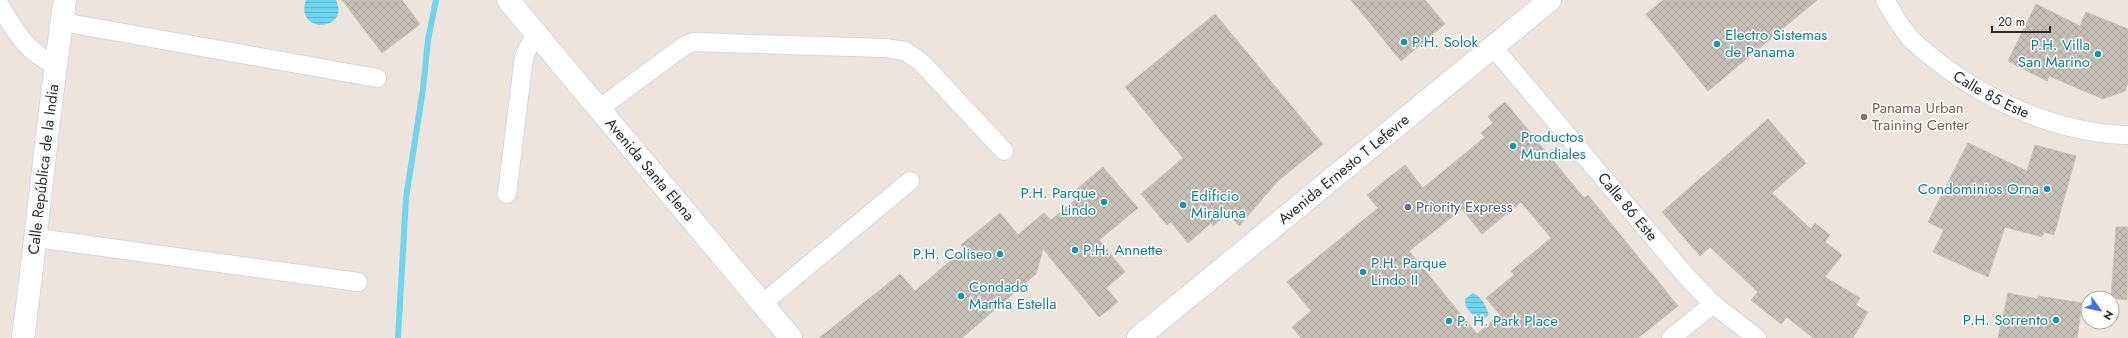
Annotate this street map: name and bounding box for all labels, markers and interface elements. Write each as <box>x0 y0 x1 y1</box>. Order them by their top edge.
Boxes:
scale bar <box>1992 8 2050 34</box>
text: 20 m <box>1998 13 2025 31</box>
place label: Electro Sistemas de Panama <box>1725 24 1827 63</box>
place label: P.H. Solok <box>1412 31 1478 53</box>
place label: P.H. Villa San Marino <box>2018 34 2090 73</box>
marker: P.H. Solok <box>1399 37 1409 47</box>
marker: Electro Sistemas de Panama <box>1712 39 1722 49</box>
marker: P.H. Villa San Marino <box>2093 49 2103 59</box>
street label: Calle 85 Este <box>1949 65 2033 124</box>
street label: Calle República de la India <box>22 83 64 256</box>
place label: Panama Urban Training Center <box>1872 97 1970 136</box>
street label: Avenida Ernesto T Lefevre <box>1273 109 1414 230</box>
marker: Panama Urban Training Center <box>1859 112 1869 122</box>
street label: Avenida Santa Elena <box>600 113 700 226</box>
place label: Productos Mundiales <box>1521 126 1586 165</box>
marker: Productos Mundiales <box>1508 141 1518 151</box>
street label: Calle 86 Este <box>1592 168 1663 246</box>
place label: Condominios Orna <box>1918 178 2039 200</box>
place label: P.H. Parque Lindo <box>1021 182 1096 221</box>
marker: Condominios Orna <box>2042 184 2052 194</box>
place label: Edificio Miraluna <box>1191 185 1246 224</box>
place label: Priority Express <box>1416 196 1513 218</box>
marker: P.H. Parque Lindo <box>1099 197 1109 207</box>
marker: Edificio Miraluna <box>1178 200 1188 210</box>
marker: Priority Express <box>1403 202 1413 212</box>
place label: P.H. Annette <box>1083 239 1163 261</box>
place label: P.H. Coliseo <box>913 243 992 265</box>
marker: P.H. Annette <box>1070 245 1080 255</box>
marker: P.H. Coliseo <box>995 249 1005 259</box>
place label: P.H. Parque Lindo II <box>1371 252 1447 291</box>
marker: P.H. Parque Lindo II <box>1358 267 1368 277</box>
place label: Condado Martha Estella <box>969 276 1056 315</box>
north arrow <box>2080 290 2120 330</box>
marker: Condado Martha Estella <box>956 291 966 301</box>
text: N <box>2099 307 2117 323</box>
place label: P.H. Sorrento <box>1963 309 2048 331</box>
place label: P. H. Park Place <box>1457 310 1558 332</box>
marker: P.H. Sorrento <box>2051 315 2061 325</box>
marker: P. H. Park Place <box>1444 316 1454 326</box>

